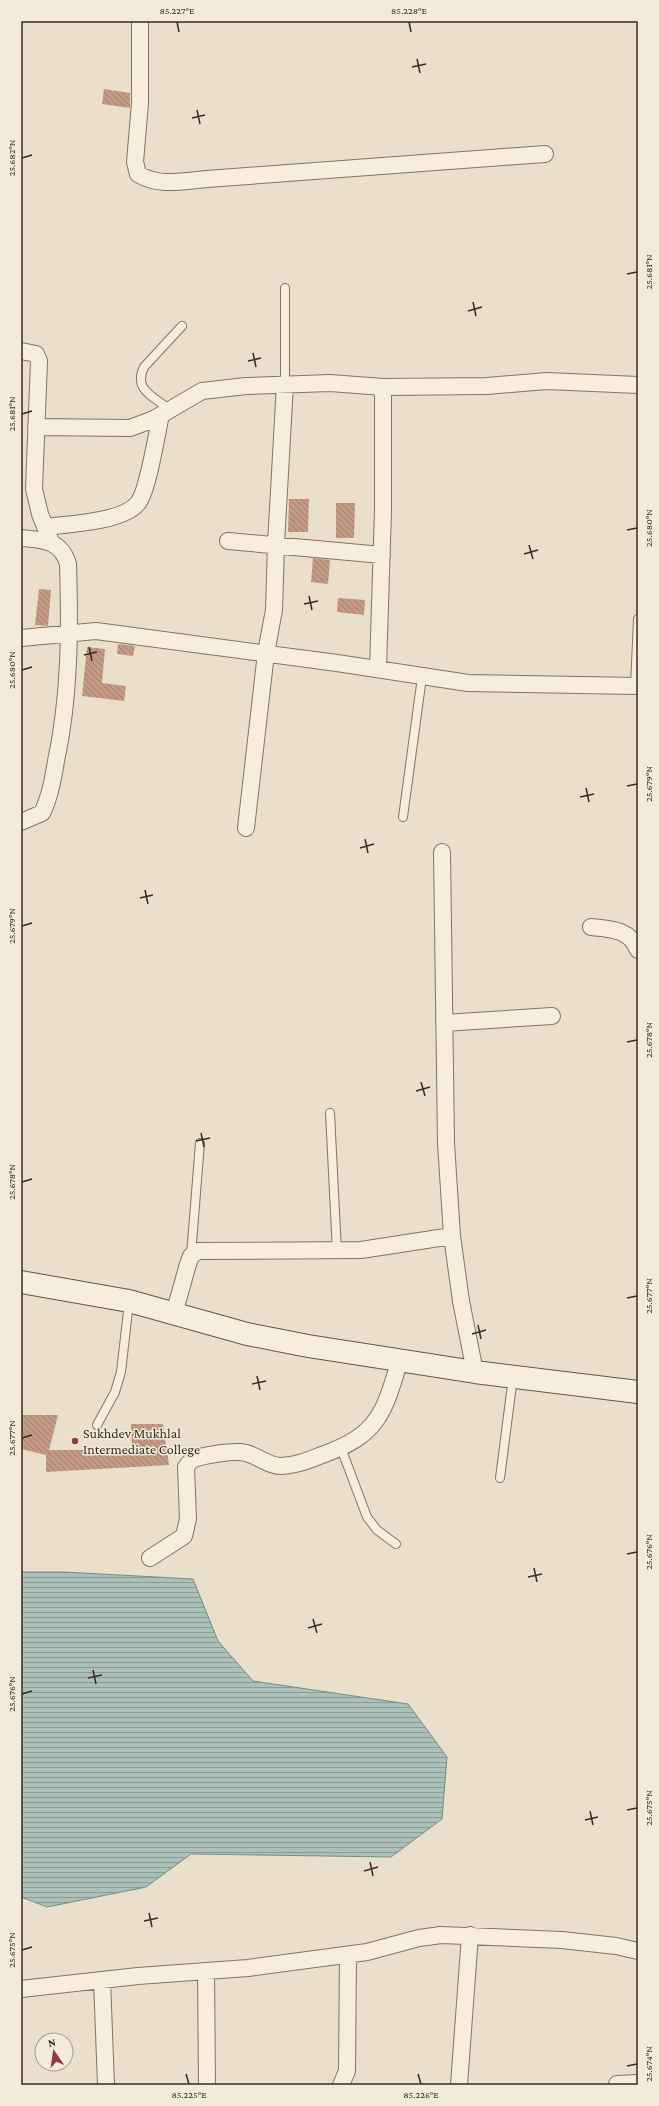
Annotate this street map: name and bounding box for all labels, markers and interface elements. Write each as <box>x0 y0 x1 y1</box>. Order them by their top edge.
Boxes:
text: 85.227°E <box>159 5 195 16</box>
text: 85.228°E <box>391 5 428 16</box>
text: 25.682°N <box>6 139 17 176</box>
text: 25.681°N <box>643 254 654 290</box>
text: 25.681°N <box>6 396 17 432</box>
text: 25.680°N <box>643 509 654 547</box>
text: 25.680°N <box>6 651 17 689</box>
text: 25.679°N <box>643 766 654 802</box>
text: 25.679°N <box>6 908 17 944</box>
text: 25.678°N <box>643 1021 654 1058</box>
text: 25.678°N <box>6 1163 17 1200</box>
text: 25.677°N <box>643 1278 654 1314</box>
text: 25.677°N <box>6 1420 17 1456</box>
place label: Sukhdev Mukhlal Intermediate College <box>83 1425 200 1457</box>
marker: Sukhdev Mukhlal Intermediate College <box>70 1436 80 1446</box>
text: 25.676°N <box>643 1534 654 1570</box>
text: 25.676°N <box>6 1676 17 1712</box>
text: 25.675°N <box>643 1790 654 1826</box>
text: 25.675°N <box>6 1932 17 1968</box>
north arrow <box>34 2032 74 2072</box>
text: N <box>47 2035 57 2049</box>
text: 25.674°N <box>643 2046 654 2082</box>
text: 85.225°E <box>171 2089 207 2100</box>
text: 85.226°E <box>403 2089 439 2100</box>

